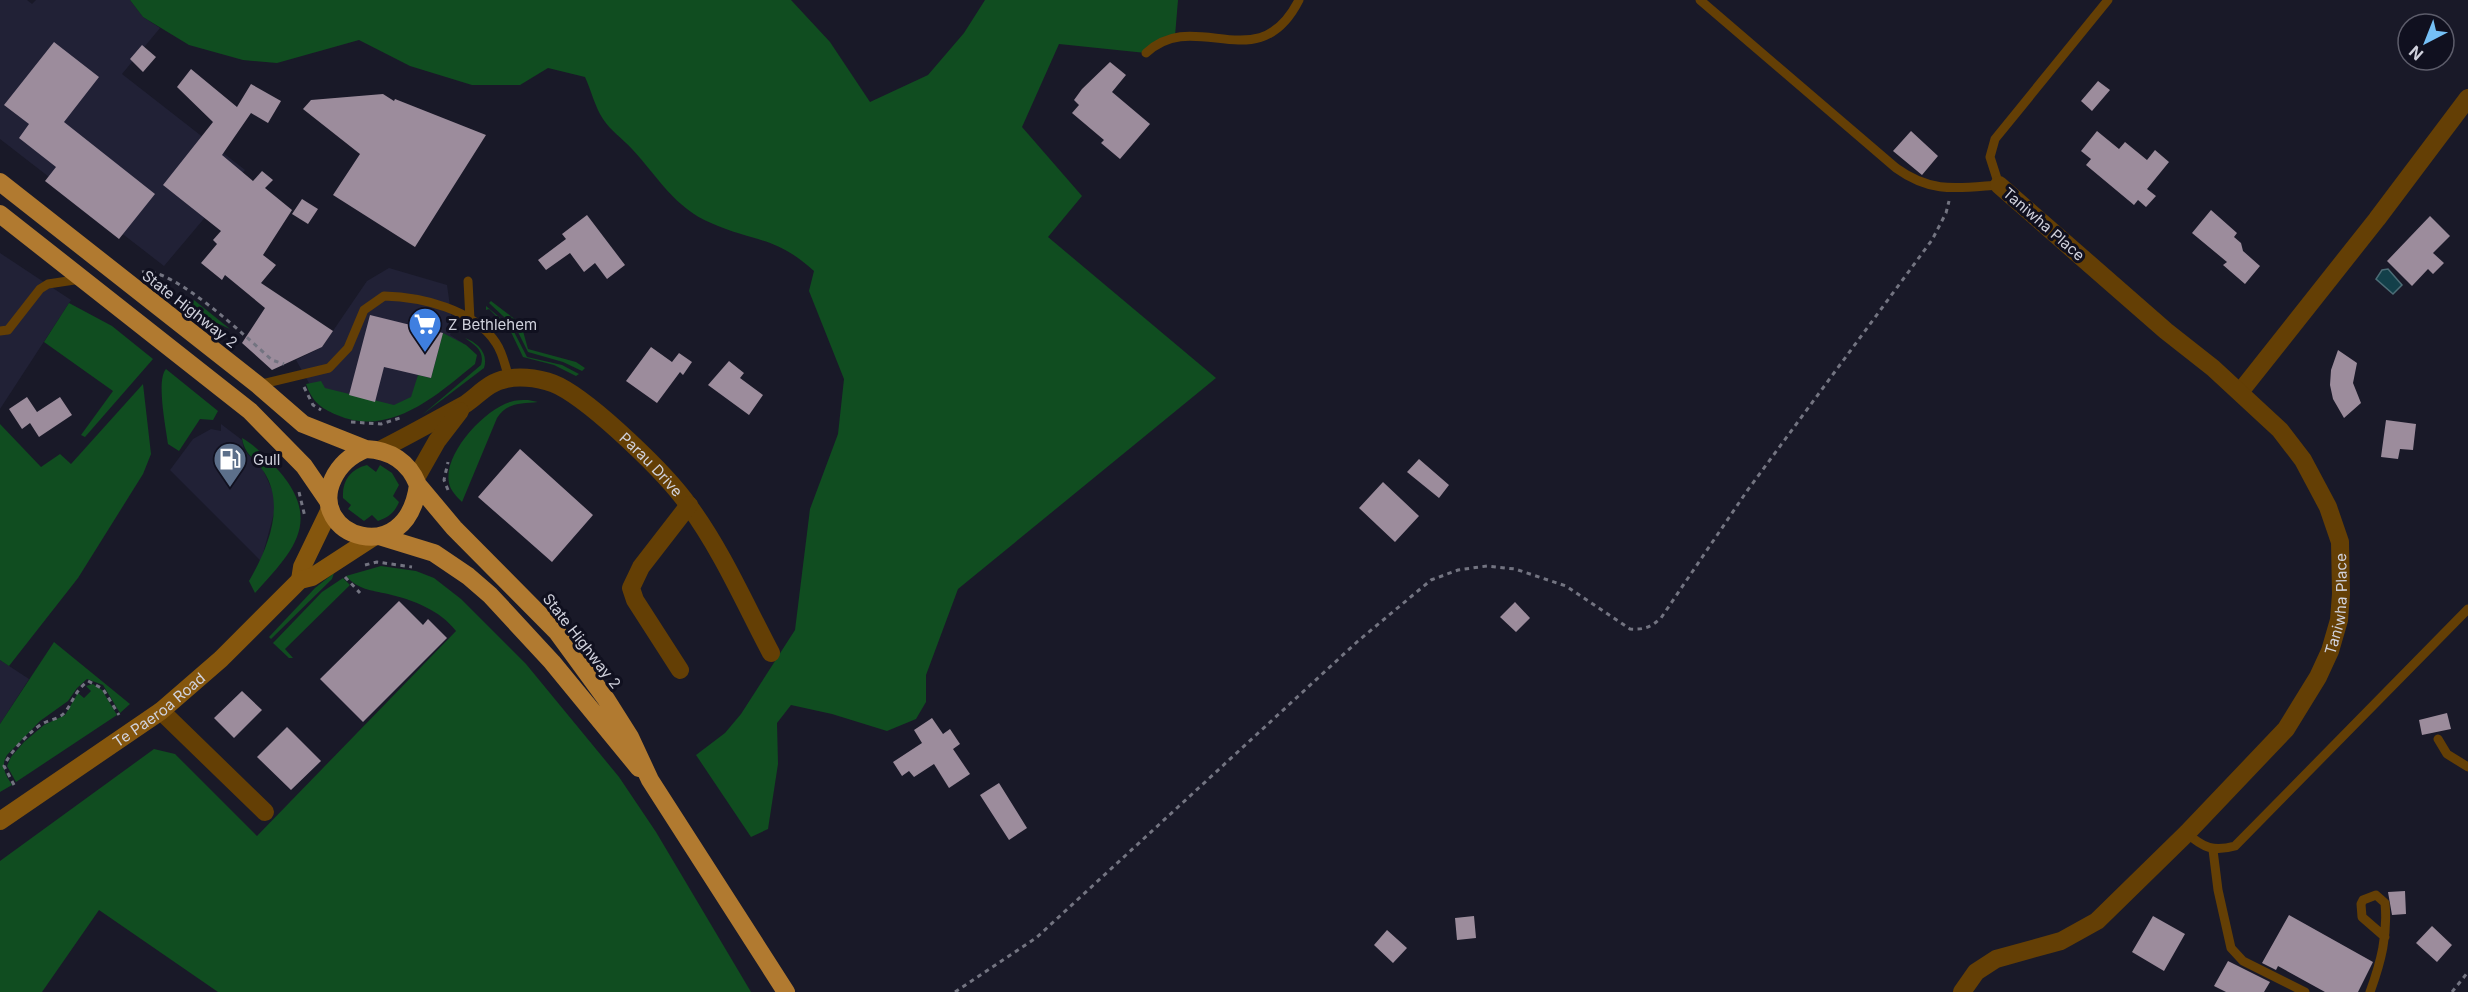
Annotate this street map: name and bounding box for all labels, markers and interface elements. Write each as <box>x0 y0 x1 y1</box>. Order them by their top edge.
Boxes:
north arrow <box>2396 12 2456 72</box>
text: N <box>2405 42 2427 65</box>
street label: Taniwha Place <box>1999 183 2089 265</box>
street label: State Highway 2 <box>138 266 242 352</box>
supermarket icon: Z Bethlehem <box>407 306 443 353</box>
place label: Z Bethlehem <box>448 315 537 334</box>
street label: Parau Drive <box>616 428 687 500</box>
fuel station icon: Gull <box>212 441 248 488</box>
place label: Gull <box>253 450 280 469</box>
street label: Taniwha Place <box>2320 553 2351 657</box>
street label: State Highway 2 <box>539 589 625 693</box>
street label: Te Paeroa Road <box>109 668 209 751</box>

